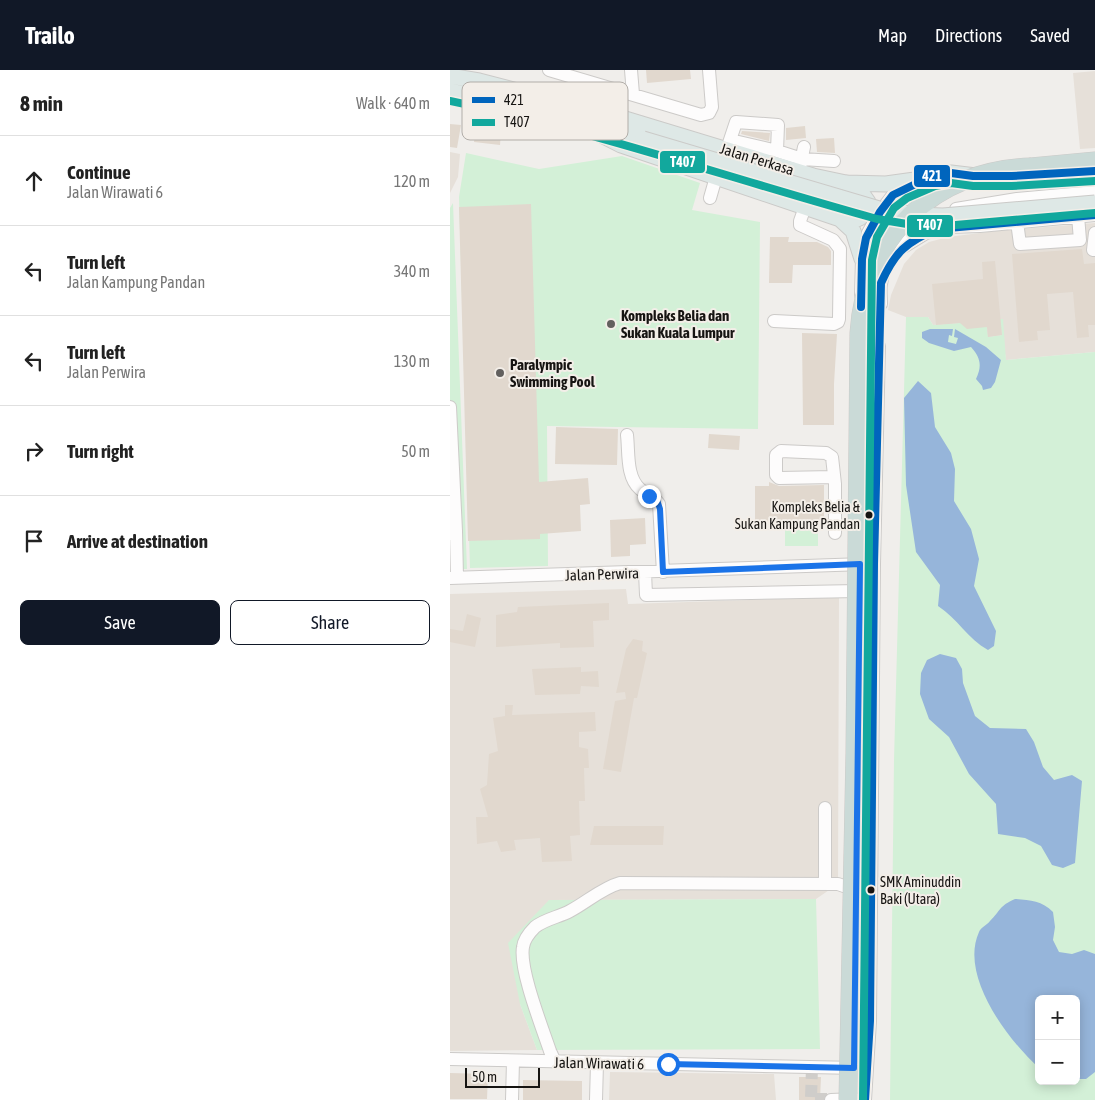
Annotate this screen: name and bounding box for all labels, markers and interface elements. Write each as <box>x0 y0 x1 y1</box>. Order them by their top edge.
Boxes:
text: Trailo <box>25 22 75 49</box>
text: Map <box>878 25 907 46</box>
text: Directions <box>935 25 1002 46</box>
text: Saved <box>1030 25 1070 46</box>
legend <box>462 82 628 140</box>
text: 8 min <box>20 91 63 115</box>
text: 421 <box>504 92 524 108</box>
text: Walk · 640 m <box>356 94 430 112</box>
text: T407 <box>504 114 530 130</box>
street label: Jalan Perkasa <box>718 140 796 178</box>
line badge: T407 <box>659 150 706 174</box>
text: T407 <box>670 154 696 170</box>
text: Continue <box>67 161 131 183</box>
line badge: 421 <box>913 164 951 188</box>
icon: ahead <box>20 167 48 195</box>
text: 421 <box>921 168 942 184</box>
text: 120 m <box>394 172 430 190</box>
text: Jalan Wirawati 6 <box>67 183 163 201</box>
line badge: T407 <box>906 214 954 238</box>
text: T407 <box>917 217 943 233</box>
text: Turn left <box>67 251 125 273</box>
icon: left <box>20 257 48 285</box>
text: 340 m <box>394 262 430 280</box>
text: Jalan Kampung Pandan <box>67 273 205 291</box>
place label: Kompleks Belia dan Sukan Kuala Lumpur <box>621 307 735 341</box>
marker: Kompleks Belia dan Sukan Kuala Lumpur <box>605 318 617 330</box>
text: Turn left <box>67 341 125 363</box>
icon: left <box>20 347 48 375</box>
text: 130 m <box>394 352 430 370</box>
place label: Paralympic Swimming Pool <box>510 356 596 390</box>
text: Jalan Perwira <box>67 363 146 381</box>
marker: Paralympic Swimming Pool <box>494 367 506 379</box>
icon: right <box>20 437 48 465</box>
text: Turn right <box>67 440 134 462</box>
text: 50 m <box>401 442 430 460</box>
route end <box>638 485 661 508</box>
place label: Kompleks Belia & Sukan Kampung Pandan <box>735 499 861 532</box>
marker: Kompleks Belia & Sukan Kampung Pandan <box>864 510 874 520</box>
icon: arrive <box>20 527 48 555</box>
text: Arrive at destination <box>67 530 208 552</box>
street label: Jalan Perwira <box>565 564 639 584</box>
button: Save <box>20 600 220 645</box>
button: Share <box>230 600 430 645</box>
place label: SMK Aminuddin Baki (Utara) <box>880 874 961 907</box>
marker: SMK Aminuddin Baki (Utara) <box>866 885 876 895</box>
map controls <box>1035 995 1080 1085</box>
button: + <box>1035 995 1080 1040</box>
button: − <box>1035 1040 1080 1085</box>
route start <box>657 1053 680 1076</box>
street label: Jalan Wirawati 6 <box>554 1054 644 1072</box>
scale bar <box>465 1065 540 1088</box>
text: 50 m <box>472 1069 497 1085</box>

